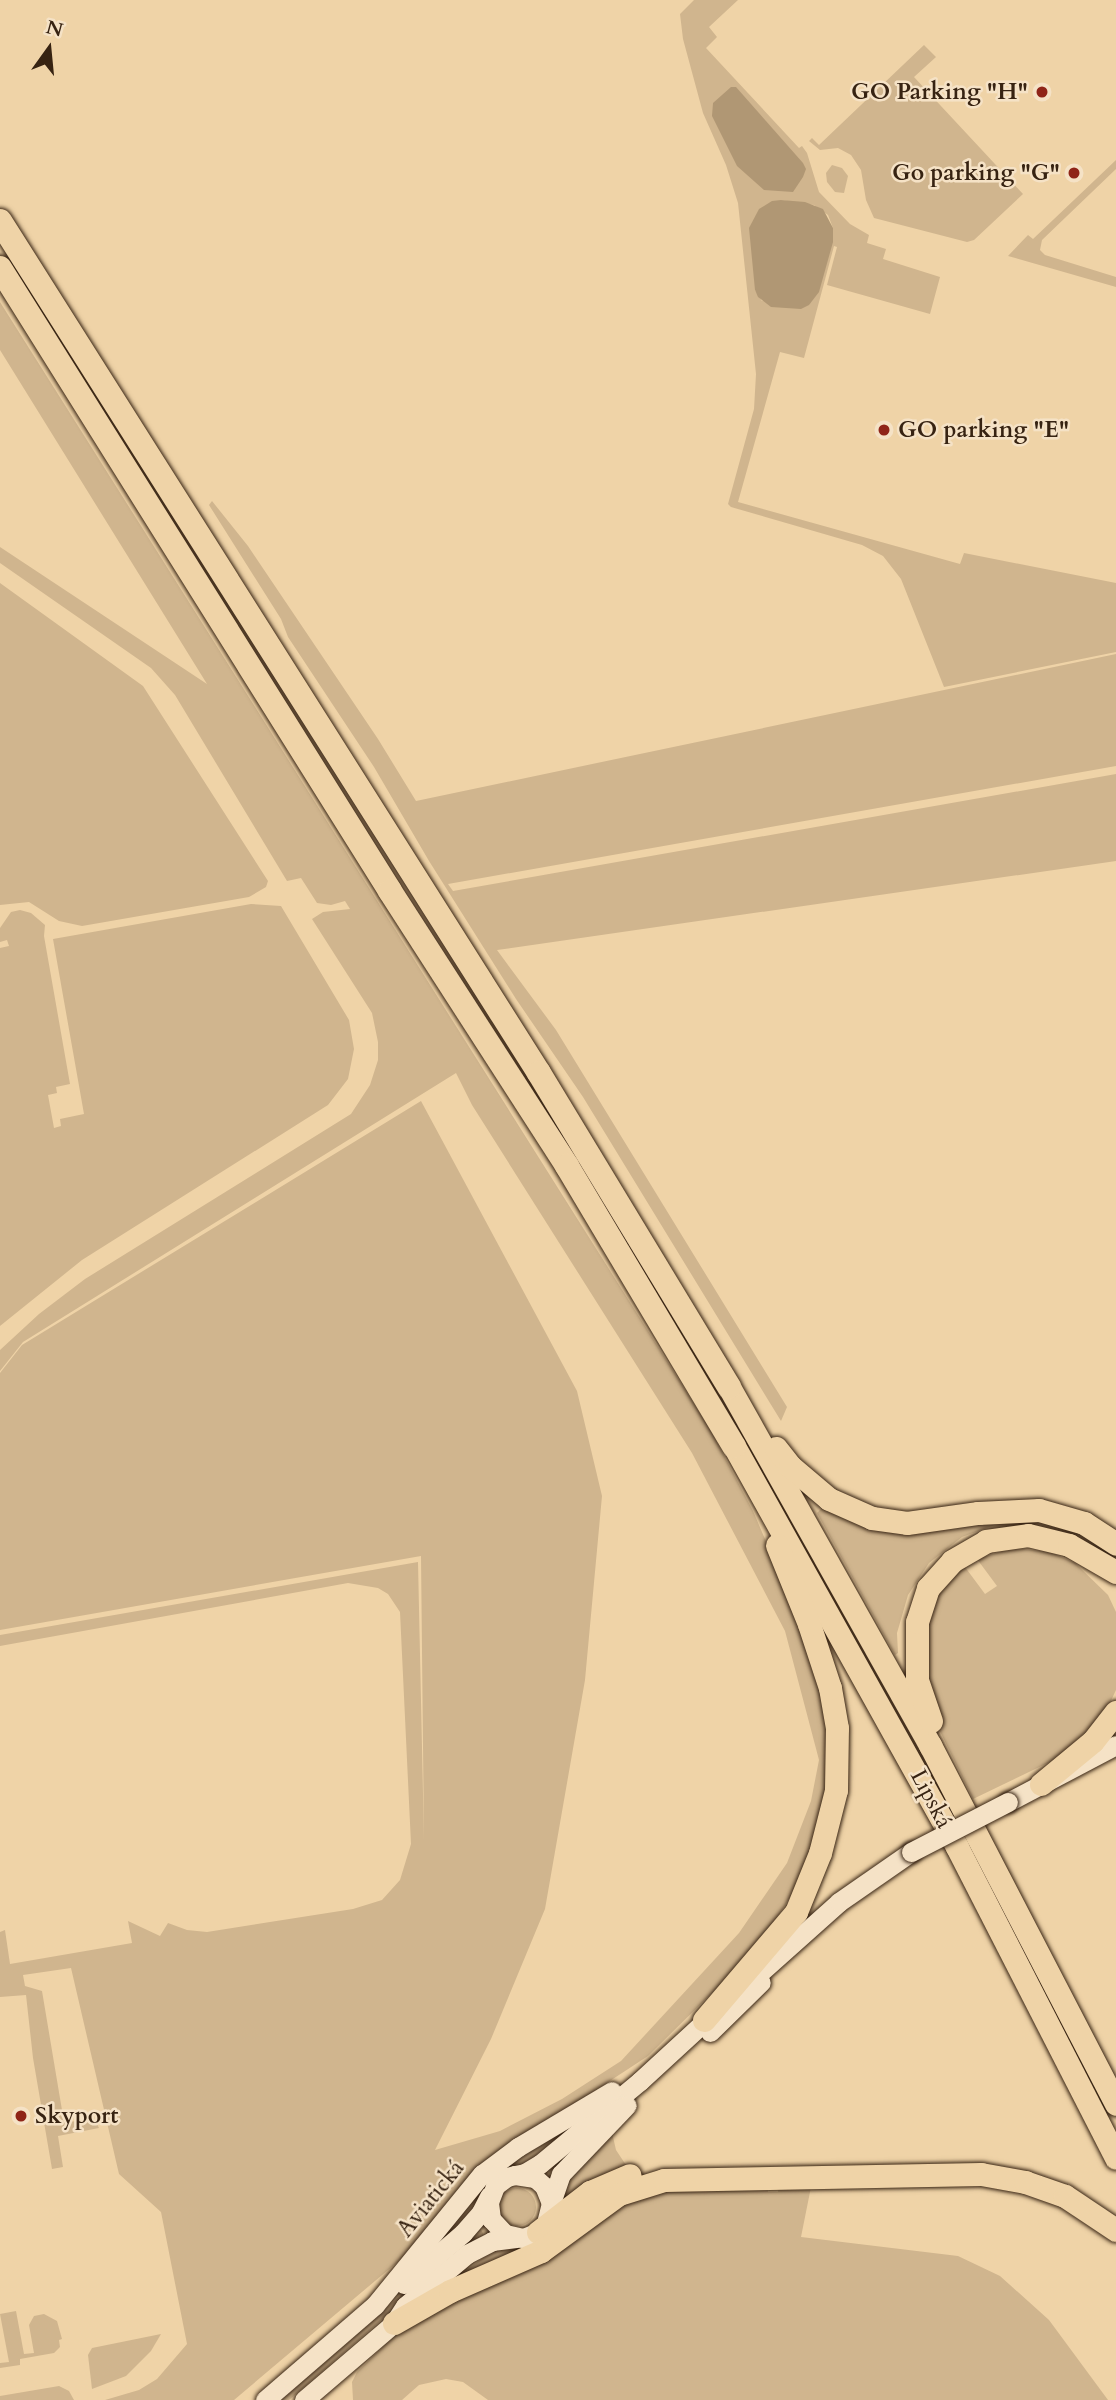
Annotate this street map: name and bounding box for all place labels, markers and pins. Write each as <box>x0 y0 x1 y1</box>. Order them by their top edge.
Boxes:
place label: GO Parking "H" <box>851 78 1028 106</box>
marker: GO Parking "H" <box>1034 84 1050 100</box>
place label: Go parking "G" <box>892 159 1060 187</box>
marker: Go parking "G" <box>1066 165 1082 181</box>
place label: GO parking "E" <box>898 416 1069 444</box>
marker: GO parking "E" <box>876 422 892 438</box>
place label: Skyport <box>35 2102 118 2130</box>
marker: Skyport <box>13 2108 29 2124</box>

